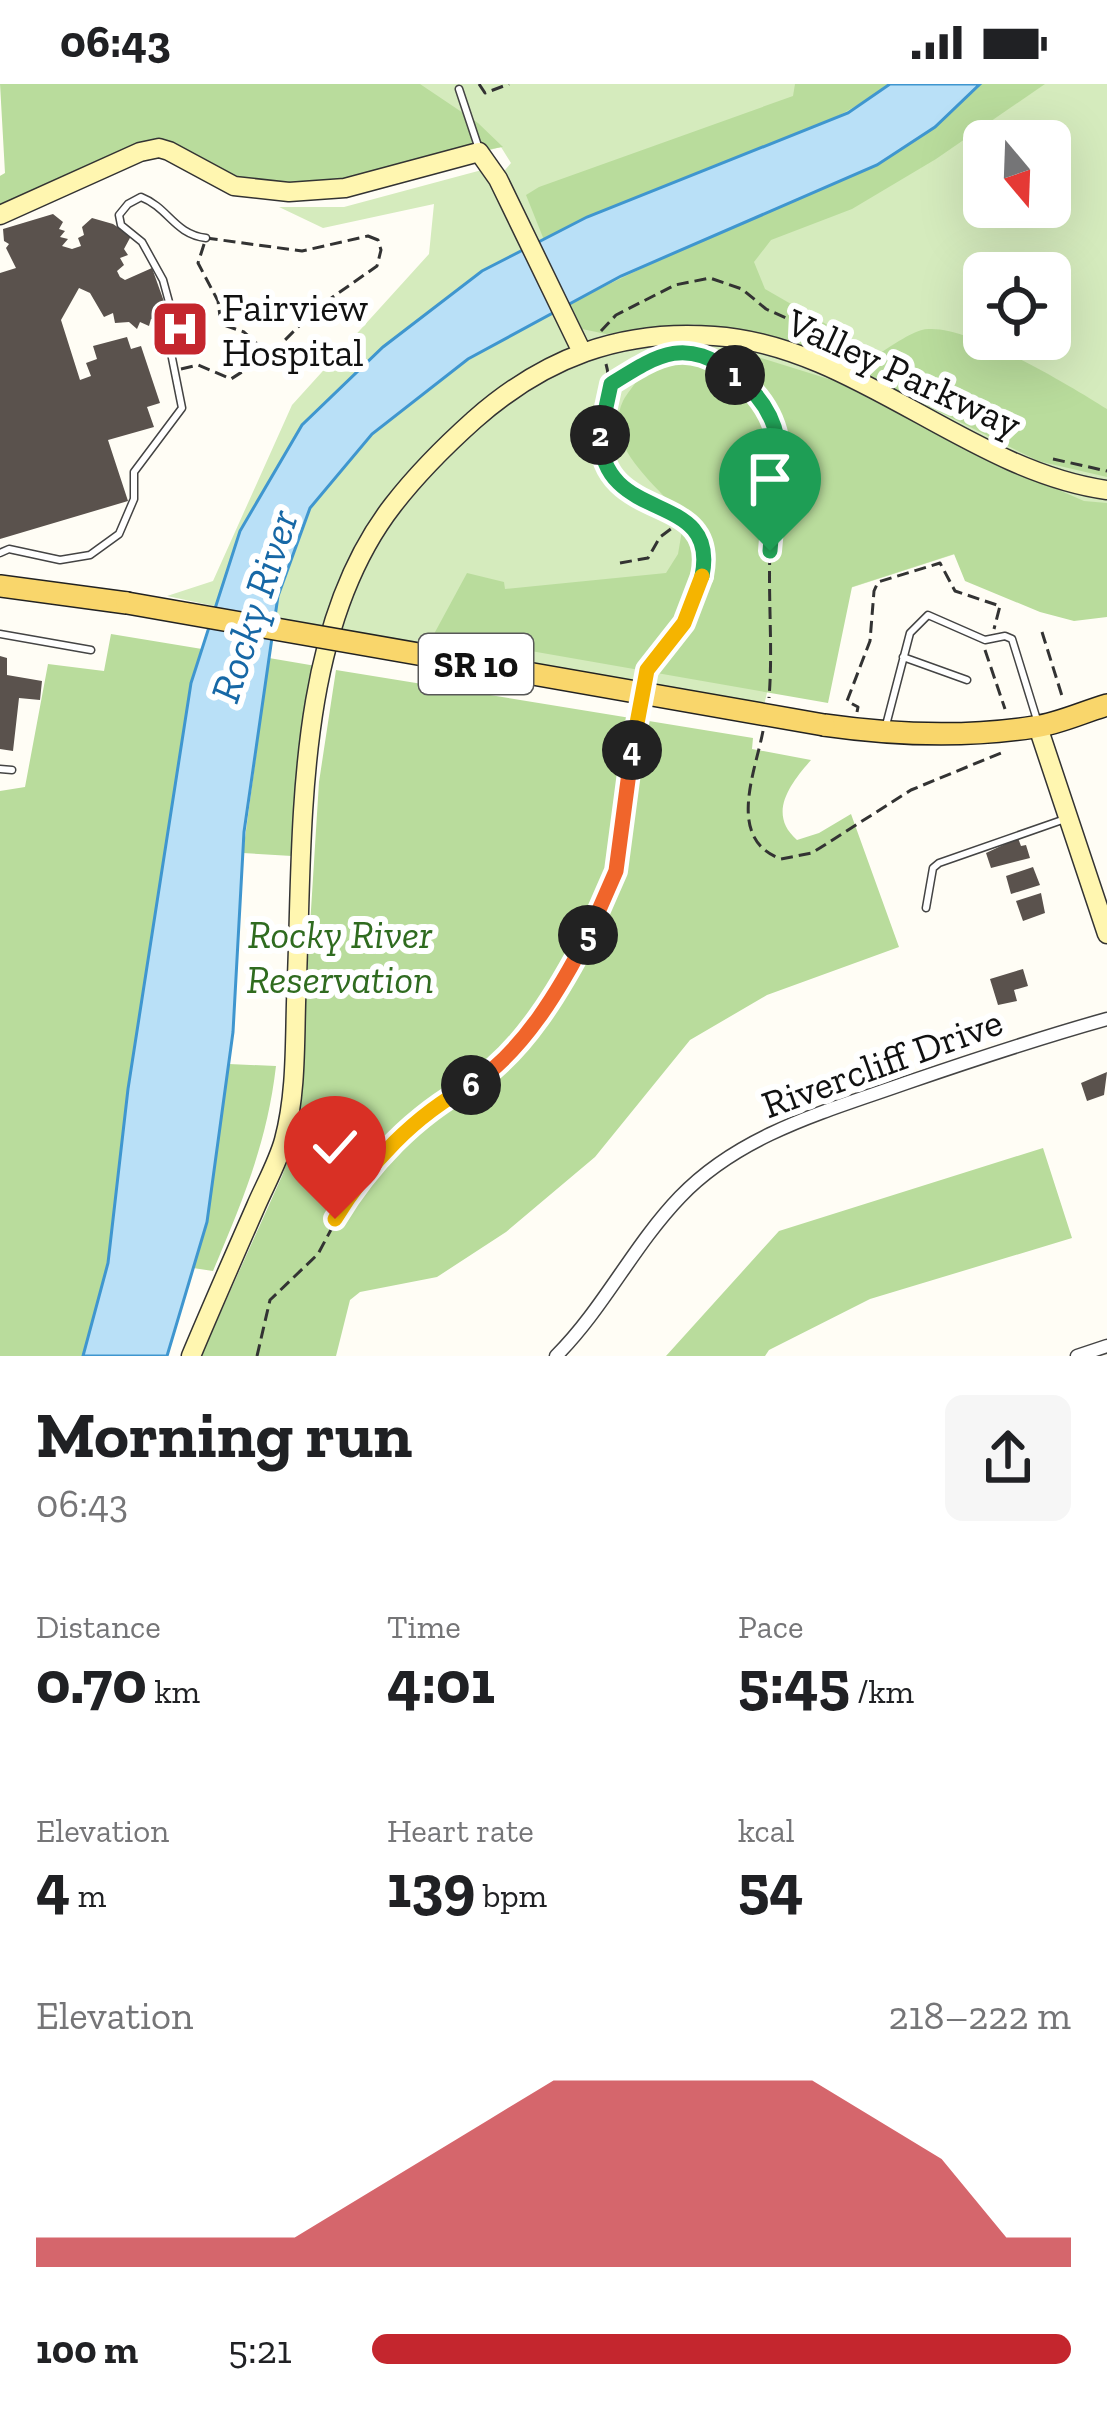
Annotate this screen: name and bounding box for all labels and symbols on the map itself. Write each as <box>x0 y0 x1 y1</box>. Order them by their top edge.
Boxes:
north arrow <box>963 120 1071 228</box>
place label: Fairview Hospital <box>222 284 368 376</box>
hospital icon: Fairview Hospital <box>149 298 211 360</box>
street label: Valley Parkway <box>778 298 1029 448</box>
pin: 1 <box>705 345 765 405</box>
pin: 2 <box>570 405 630 465</box>
pin <box>719 428 821 551</box>
water label: Rocky River <box>199 503 309 708</box>
road number: SR 10 <box>419 634 533 694</box>
pin: 4 <box>602 720 662 780</box>
pin: 5 <box>558 905 618 965</box>
park label: Rocky River Reservation <box>246 911 434 1003</box>
street label: Rivercliff Drive <box>755 998 1009 1128</box>
pin: 6 <box>441 1055 501 1115</box>
pin <box>284 1096 386 1219</box>

